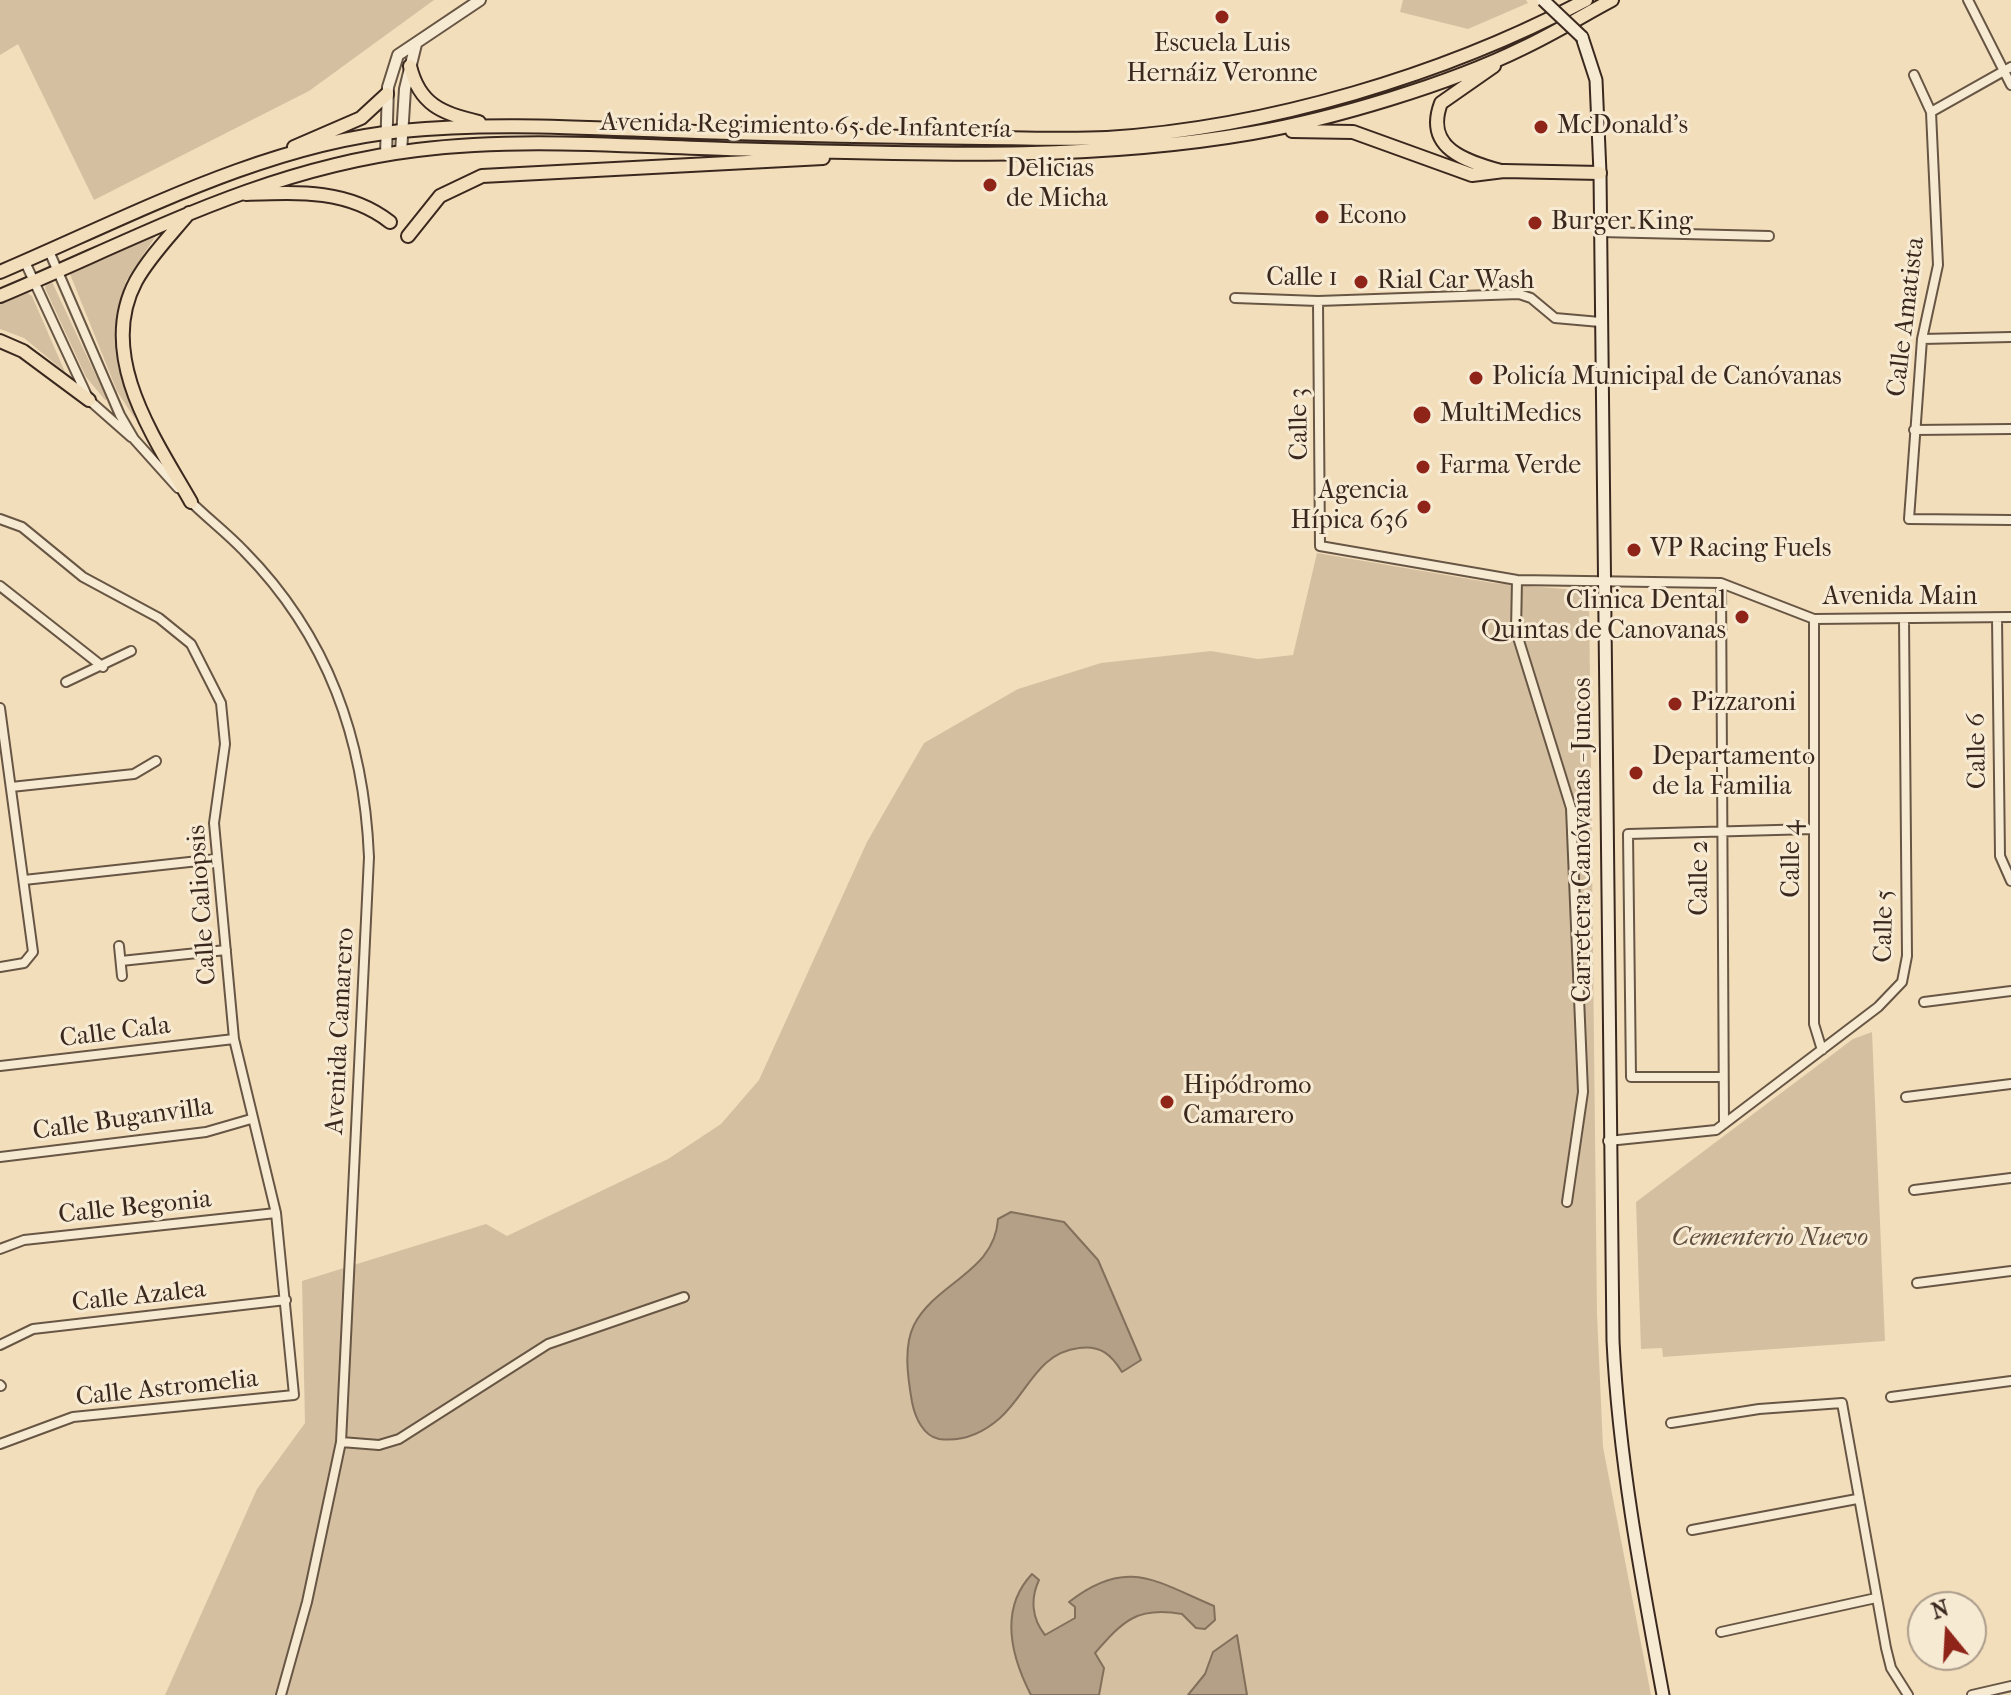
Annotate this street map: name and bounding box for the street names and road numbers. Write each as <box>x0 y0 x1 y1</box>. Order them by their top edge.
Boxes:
street label: Avenida Regimiento 65 de Infantería <box>600 108 1012 146</box>
street label: Calle Amatista <box>1882 235 1932 399</box>
street label: Calle 1 <box>1266 263 1338 295</box>
street label: Calle 3 <box>1284 387 1316 461</box>
street label: Avenida Main <box>1823 582 1977 614</box>
street label: Carretera Canóvanas - Juncos <box>1568 678 1600 1002</box>
street label: Calle 6 <box>1962 713 1994 789</box>
street label: Calle 4 <box>1777 820 1809 898</box>
street label: Calle Caliopsis <box>182 824 224 986</box>
street label: Calle 2 <box>1685 840 1717 916</box>
street label: Calle 5 <box>1869 889 1901 963</box>
street label: Avenida Camarero <box>320 927 362 1135</box>
street label: Calle Cala <box>58 1011 172 1055</box>
street label: Calle Buganvilla <box>31 1092 215 1148</box>
street label: Calle Begonia <box>57 1184 213 1232</box>
street label: Calle Azalea <box>71 1274 207 1320</box>
street label: Calle Astromelia <box>74 1364 260 1414</box>

